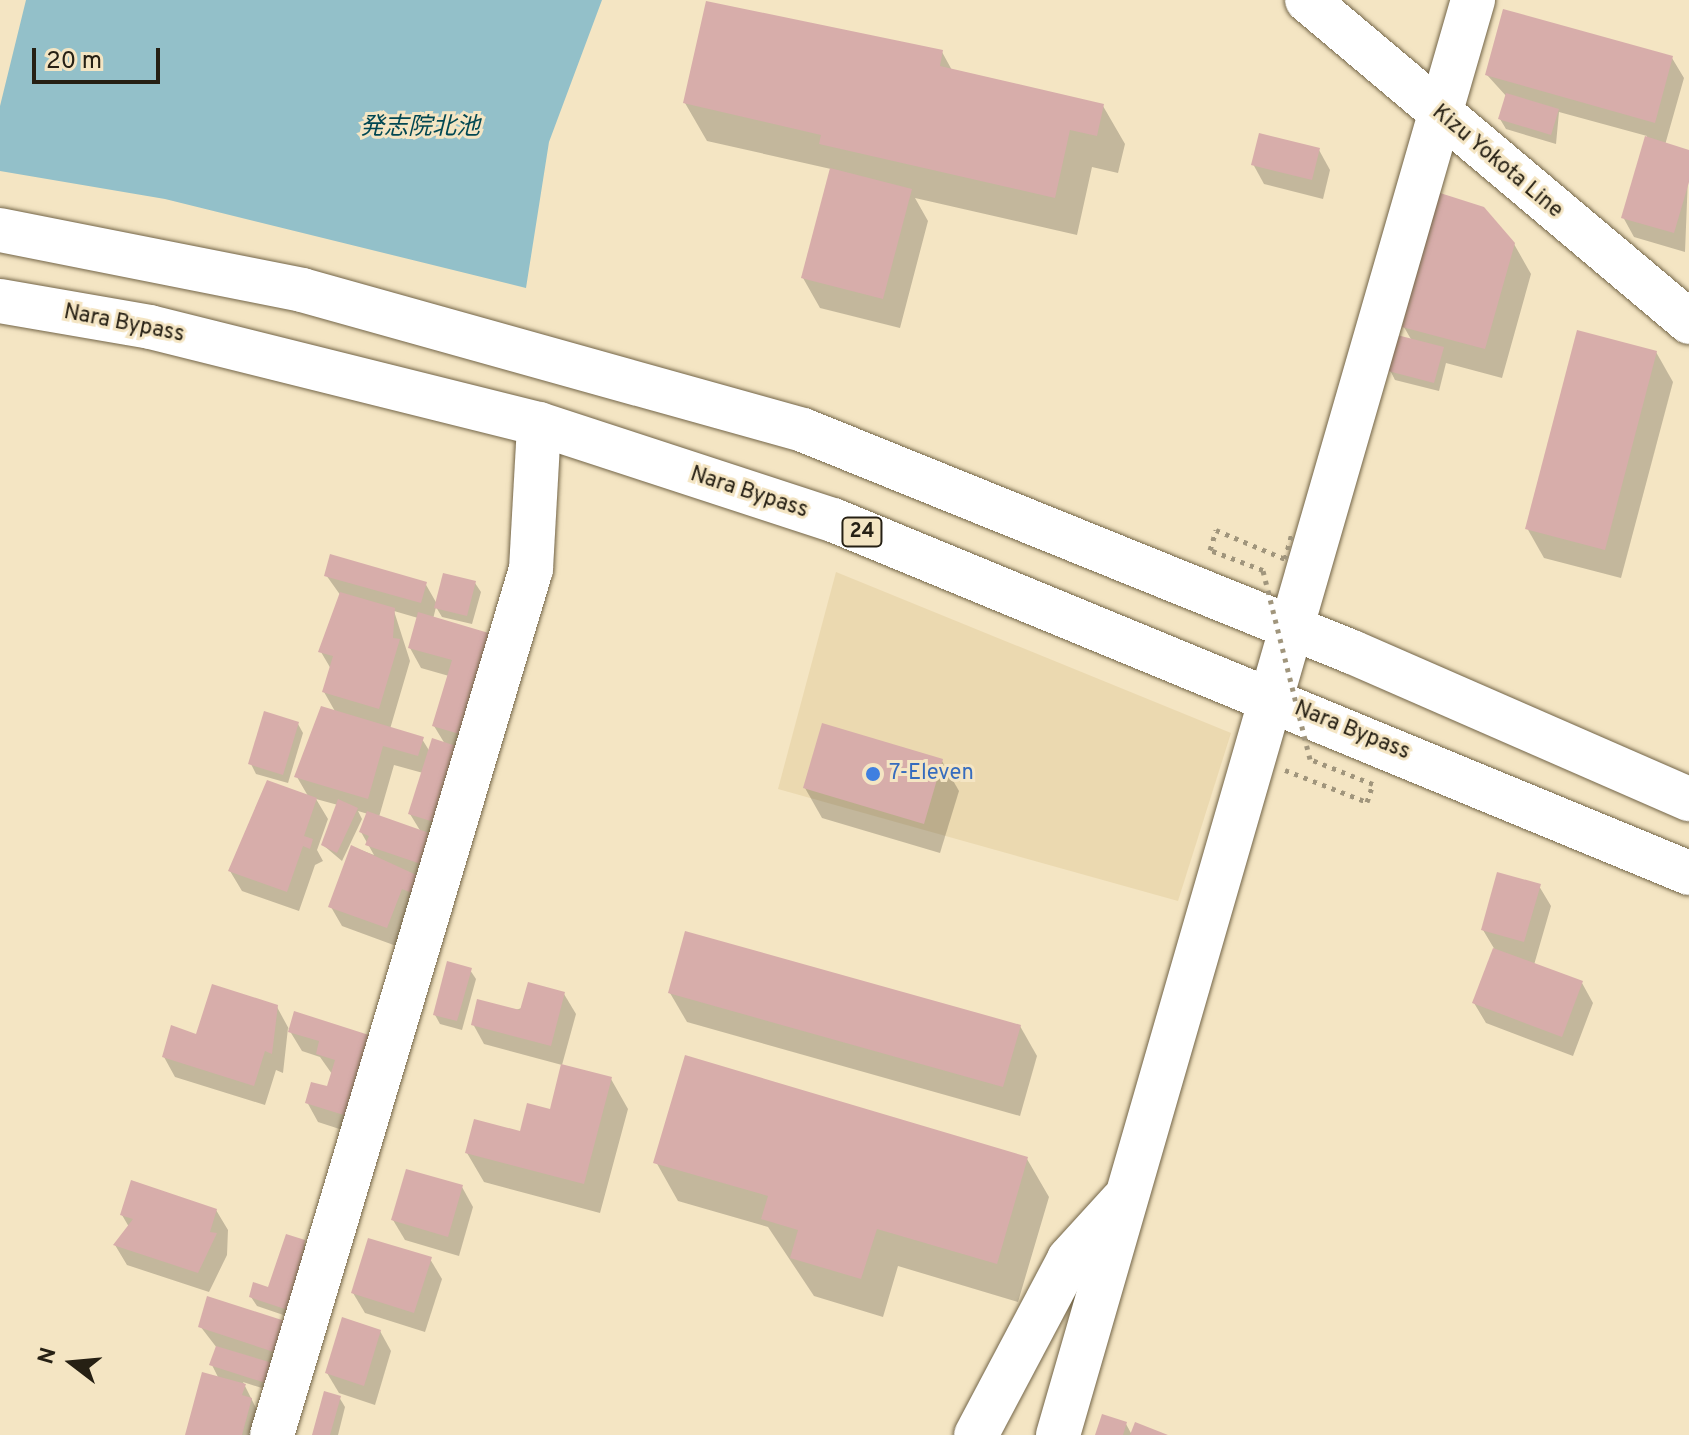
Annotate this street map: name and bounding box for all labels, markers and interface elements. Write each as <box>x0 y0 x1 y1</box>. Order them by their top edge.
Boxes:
scale bar <box>36 32 164 82</box>
text: 20 m <box>46 47 102 77</box>
street label: Kizu Yokota Line <box>1426 99 1568 225</box>
water label: 発志院北池 <box>360 115 480 143</box>
street label: Nara Bypass <box>61 299 187 349</box>
street label: Nara Bypass <box>687 462 811 524</box>
road number: 24 <box>840 516 884 548</box>
street label: Nara Bypass <box>1290 696 1414 766</box>
place label: 7-Eleven <box>889 761 974 787</box>
marker: 7-Eleven <box>864 765 882 783</box>
north arrow <box>32 1323 112 1403</box>
text: N <box>33 1345 64 1368</box>

